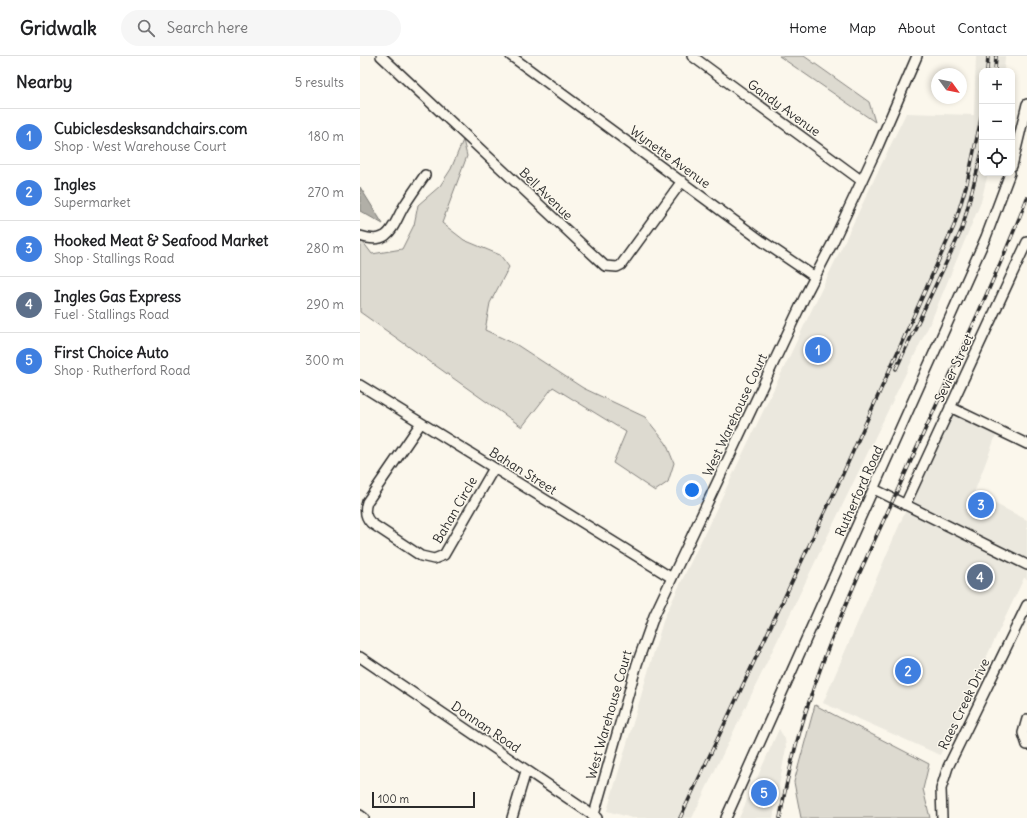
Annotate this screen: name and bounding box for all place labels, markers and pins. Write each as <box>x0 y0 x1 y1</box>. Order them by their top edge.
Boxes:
pin: 1 <box>805 335 831 365</box>
pin: 3 <box>968 490 994 520</box>
pin: 4 <box>967 562 993 592</box>
pin: 2 <box>895 656 921 686</box>
pin: 5 <box>751 778 777 808</box>

